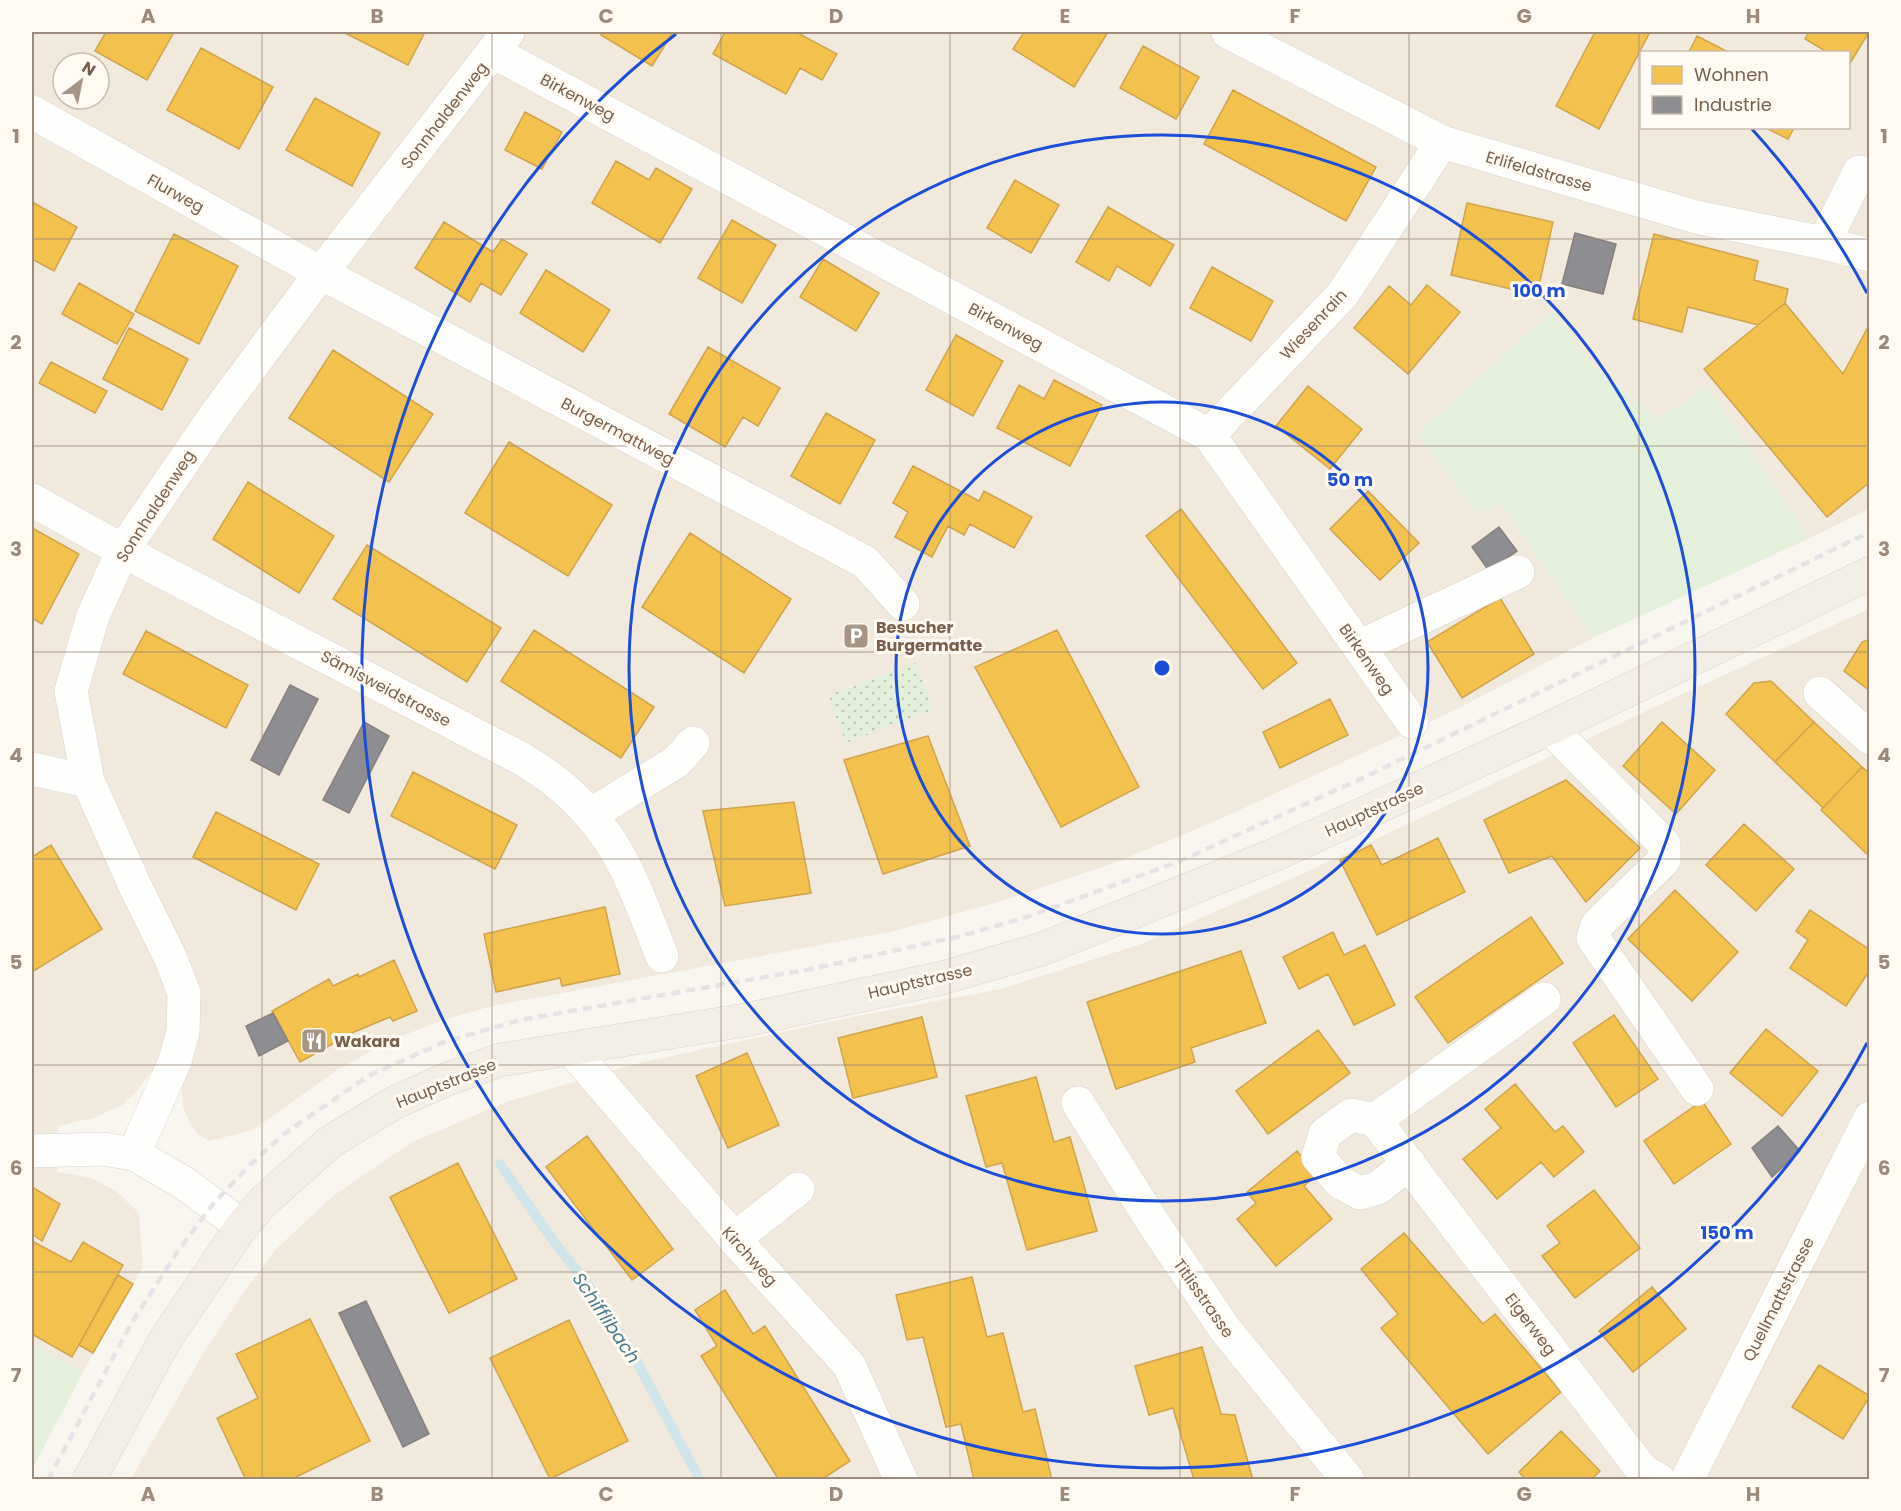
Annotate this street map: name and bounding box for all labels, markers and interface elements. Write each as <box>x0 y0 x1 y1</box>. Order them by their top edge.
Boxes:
text: A <box>141 2 156 30</box>
text: B <box>370 2 384 30</box>
text: C <box>598 2 614 30</box>
text: D <box>829 2 843 30</box>
text: E <box>1060 2 1070 30</box>
text: F <box>1290 2 1301 30</box>
text: G <box>1516 2 1532 30</box>
text: H <box>1746 2 1760 30</box>
north arrow <box>51 51 111 111</box>
legend <box>1640 51 1850 129</box>
text: N <box>77 56 100 82</box>
street label: Sonnhaldenweg <box>395 57 493 174</box>
text: Wohnen <box>1694 62 1769 87</box>
street label: Birkenweg <box>536 68 619 127</box>
text: Industrie <box>1694 92 1772 117</box>
text: 1 <box>12 122 20 150</box>
text: 1 <box>1880 122 1888 150</box>
street label: Erlifeldstrasse <box>1483 145 1595 198</box>
street label: Flurweg <box>143 168 208 219</box>
text: 100 m <box>1512 278 1566 303</box>
street label: Wiesenrain <box>1275 284 1352 365</box>
street label: Birkenweg <box>964 297 1047 356</box>
text: 2 <box>10 328 22 356</box>
text: 2 <box>1878 328 1890 356</box>
street label: Burgermattweg <box>557 392 679 471</box>
street label: Sonnhaldenweg <box>110 446 200 567</box>
text: 50 m <box>1327 467 1373 492</box>
text: 3 <box>10 535 22 563</box>
text: 3 <box>1878 535 1890 563</box>
place label: Besucher Burgermatte <box>876 616 983 657</box>
street label: Birkenweg <box>1334 619 1400 699</box>
parking icon: Besucher Burgermatte <box>841 621 871 651</box>
street label: Sämisweidstrasse <box>317 644 455 733</box>
centre of rings <box>1152 658 1172 678</box>
text: 4 <box>9 741 23 769</box>
text: 4 <box>1877 741 1891 769</box>
street label: Hauptstrasse <box>1321 777 1427 842</box>
text: 5 <box>10 948 23 976</box>
text: 5 <box>1878 948 1891 976</box>
street label: Hauptstrasse <box>866 958 975 1005</box>
restaurant icon: Wakara <box>299 1026 329 1056</box>
place label: Wakara <box>334 1030 400 1053</box>
street label: Hauptstrasse <box>393 1053 500 1114</box>
text: 6 <box>10 1154 22 1182</box>
text: 6 <box>1878 1154 1890 1182</box>
text: 150 m <box>1700 1220 1754 1245</box>
street label: Kirchweg <box>717 1221 783 1291</box>
street label: Quellmattstrasse <box>1737 1233 1820 1366</box>
street label: Titlisstrasse <box>1168 1254 1240 1343</box>
water label: Schifflibach <box>567 1267 646 1368</box>
street label: Eigerweg <box>1500 1288 1562 1360</box>
text: 7 <box>11 1361 22 1389</box>
text: 7 <box>1879 1361 1890 1389</box>
text: A <box>141 1480 156 1508</box>
text: B <box>370 1480 384 1508</box>
text: C <box>598 1480 614 1508</box>
text: D <box>829 1480 843 1508</box>
text: E <box>1060 1480 1070 1508</box>
text: F <box>1290 1480 1301 1508</box>
text: G <box>1516 1480 1532 1508</box>
text: H <box>1746 1480 1760 1508</box>

